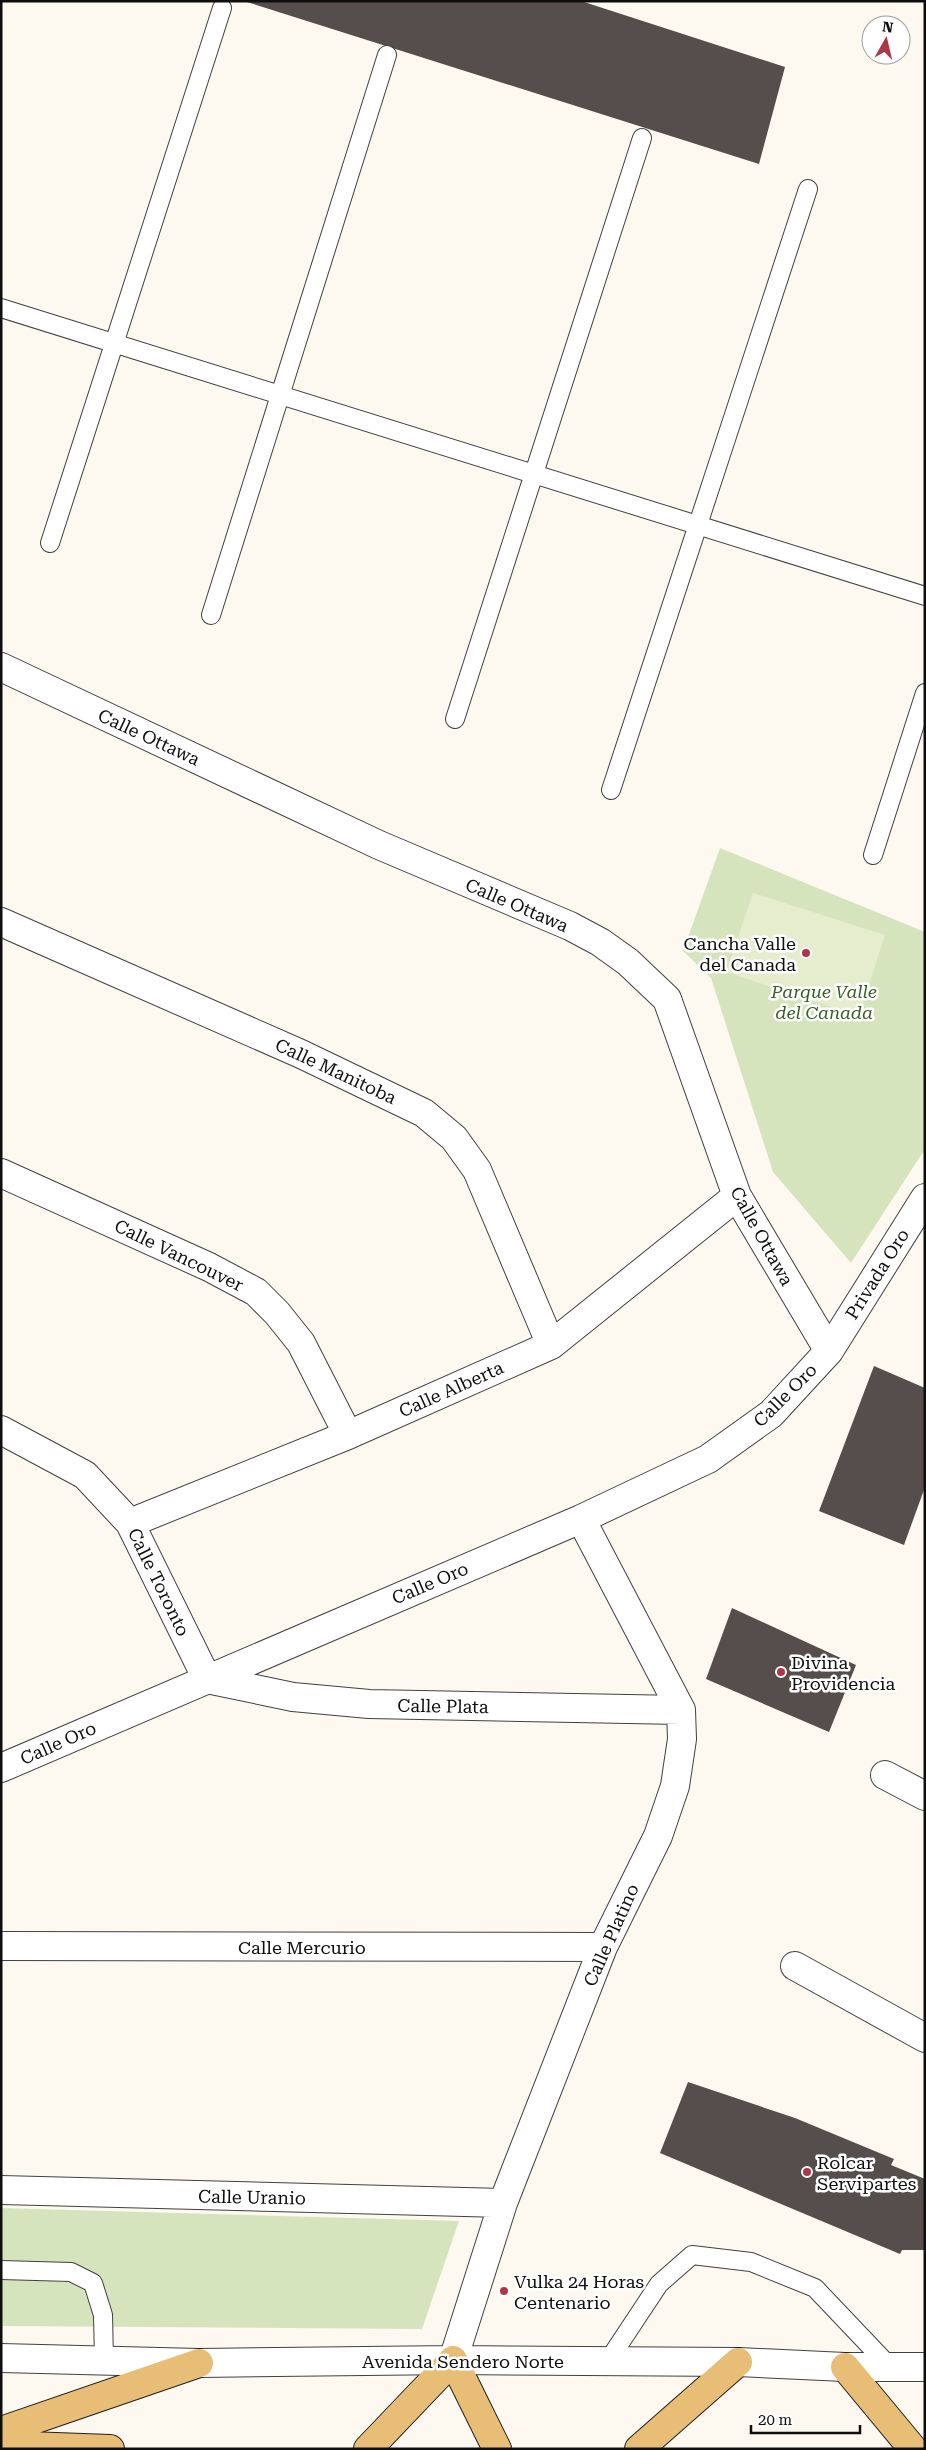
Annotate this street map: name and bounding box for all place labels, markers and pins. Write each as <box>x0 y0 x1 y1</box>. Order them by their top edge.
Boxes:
place label: Cancha Valle del Canada <box>684 933 796 975</box>
marker: Cancha Valle del Canada <box>800 947 812 959</box>
place label: Divina Providencia <box>791 1652 896 1694</box>
marker: Divina Providencia <box>775 1666 787 1678</box>
place label: Rolcar Servipartes <box>817 2152 916 2194</box>
marker: Rolcar Servipartes <box>801 2166 813 2178</box>
place label: Vulka 24 Horas Centenario <box>514 2271 644 2313</box>
marker: Vulka 24 Horas Centenario <box>498 2285 510 2297</box>

